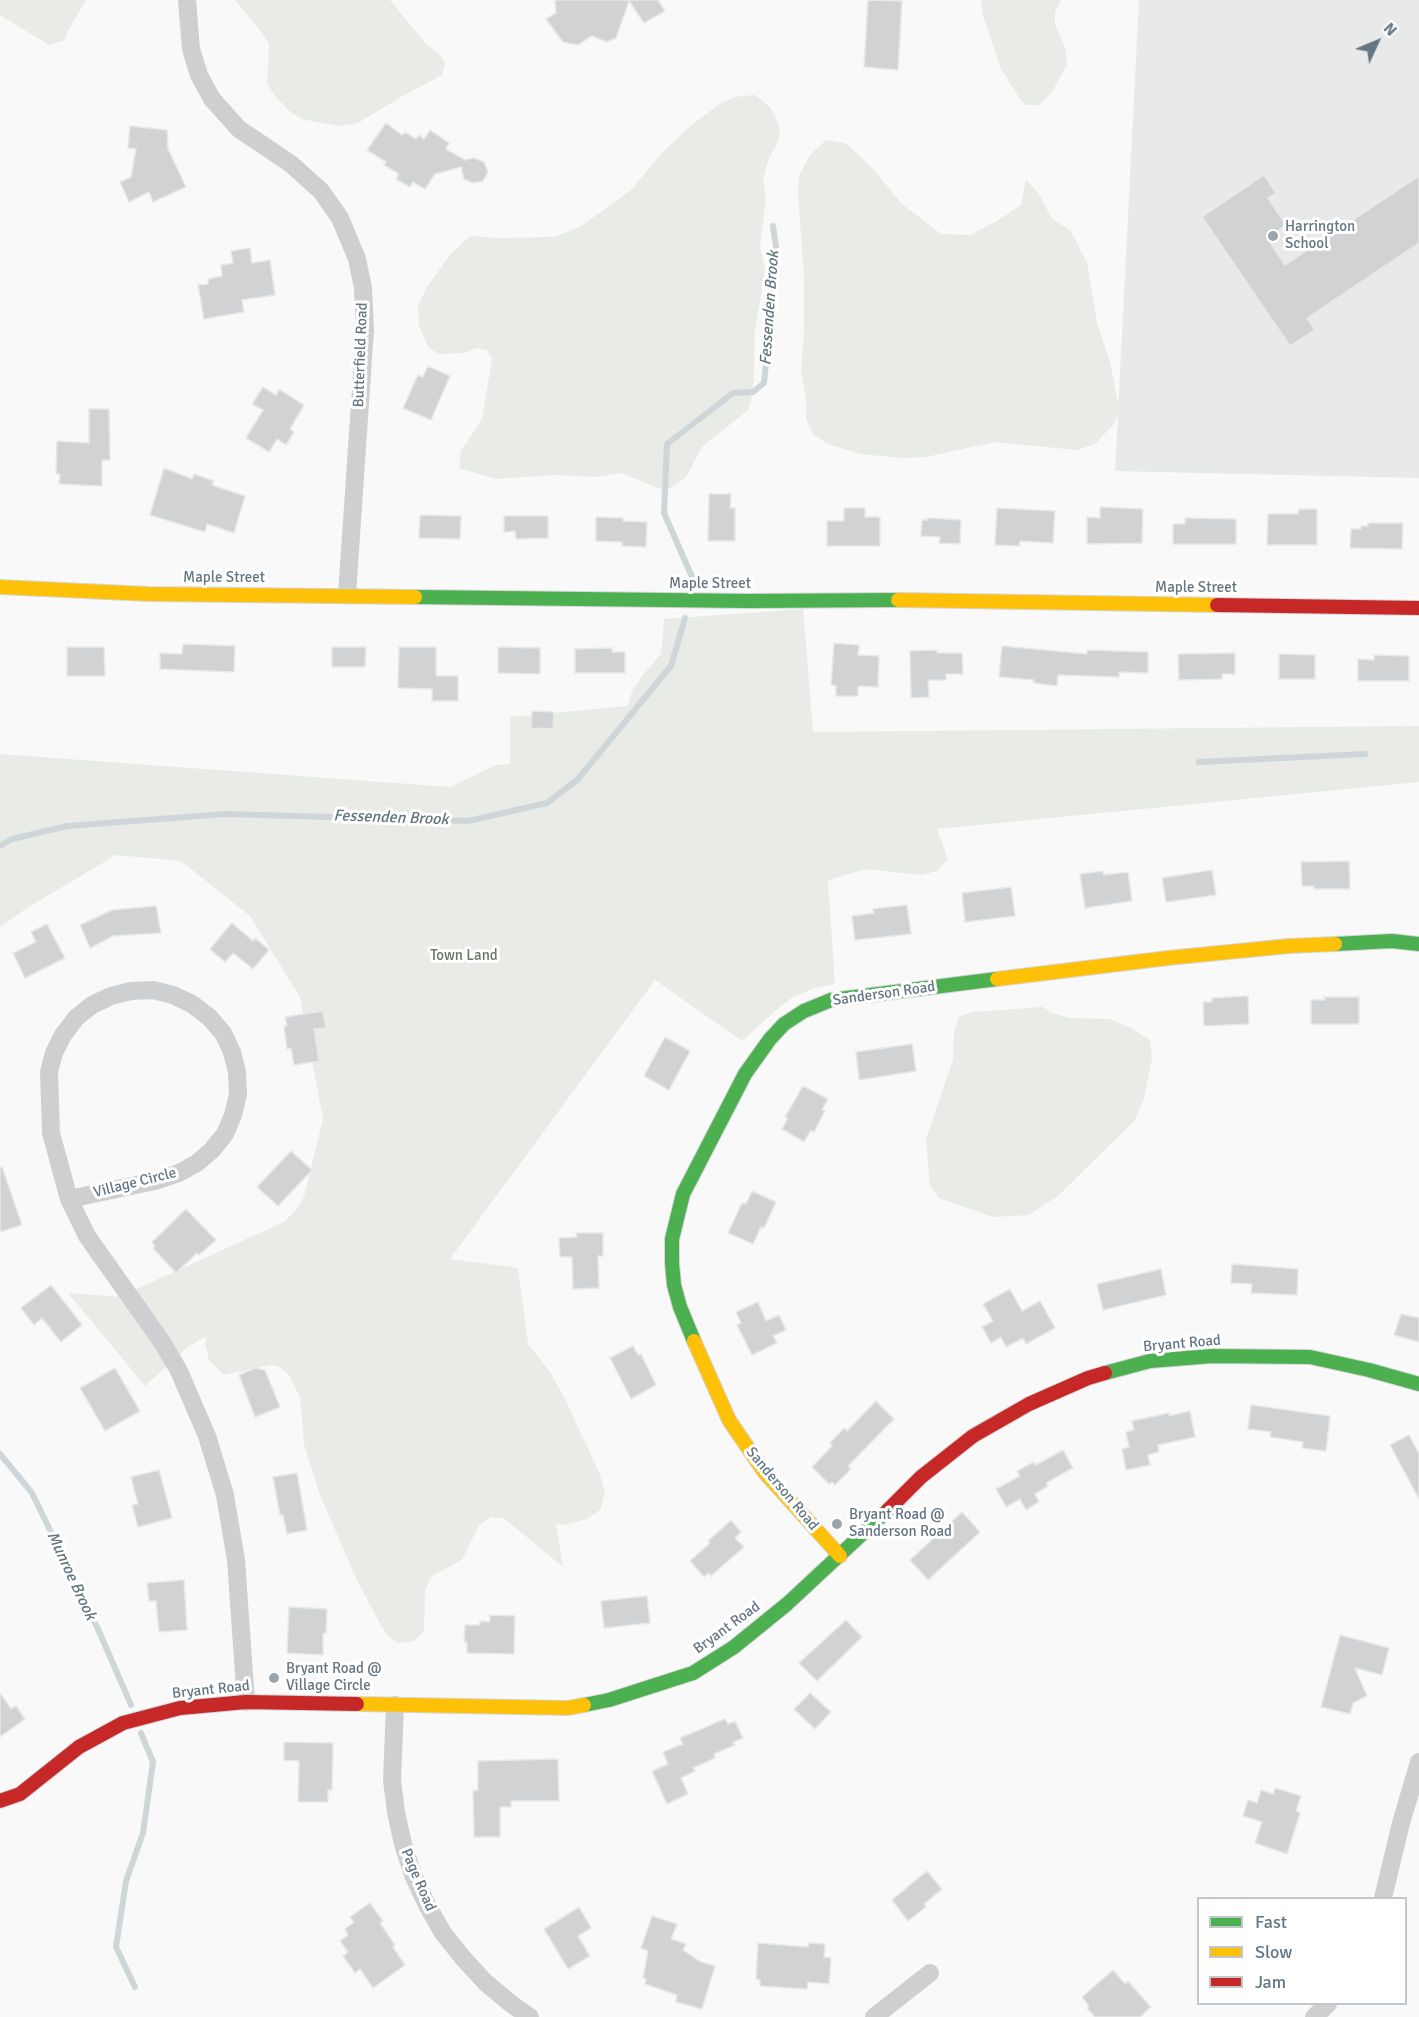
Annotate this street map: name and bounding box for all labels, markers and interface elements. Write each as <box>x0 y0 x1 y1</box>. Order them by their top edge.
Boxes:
north arrow <box>1347 12 1407 72</box>
text: N <box>1379 19 1401 40</box>
place label: Harrington School <box>1285 218 1355 253</box>
marker: Harrington School <box>1266 229 1280 243</box>
water label: Fessenden Brook <box>756 250 784 366</box>
street label: Butterfield Road <box>350 302 372 408</box>
street label: Maple Street <box>183 569 265 587</box>
street label: Maple Street <box>669 575 751 593</box>
street label: Maple Street <box>1155 579 1237 597</box>
water label: Fessenden Brook <box>333 806 449 830</box>
park label: Town Land <box>430 947 498 965</box>
street label: Sanderson Road <box>832 978 936 1010</box>
street label: Village Circle <box>92 1164 178 1202</box>
street label: Bryant Road <box>1142 1332 1222 1356</box>
street label: Sanderson Road <box>742 1444 822 1534</box>
place label: Bryant Road @ Sanderson Road <box>849 1506 952 1541</box>
marker: Bryant Road @ Sanderson Road <box>830 1517 844 1531</box>
water label: Munroe Brook <box>42 1529 100 1623</box>
street label: Bryant Road <box>690 1598 764 1658</box>
place label: Bryant Road @ Village Circle <box>286 1660 382 1695</box>
marker: Bryant Road @ Village Circle <box>267 1671 281 1685</box>
street label: Bryant Road <box>171 1677 251 1703</box>
street label: Page Road <box>397 1846 439 1914</box>
legend <box>1197 1897 1407 2005</box>
text: Fast <box>1255 1911 1287 1933</box>
text: Slow <box>1255 1941 1292 1963</box>
text: Jam <box>1255 1971 1286 1993</box>

